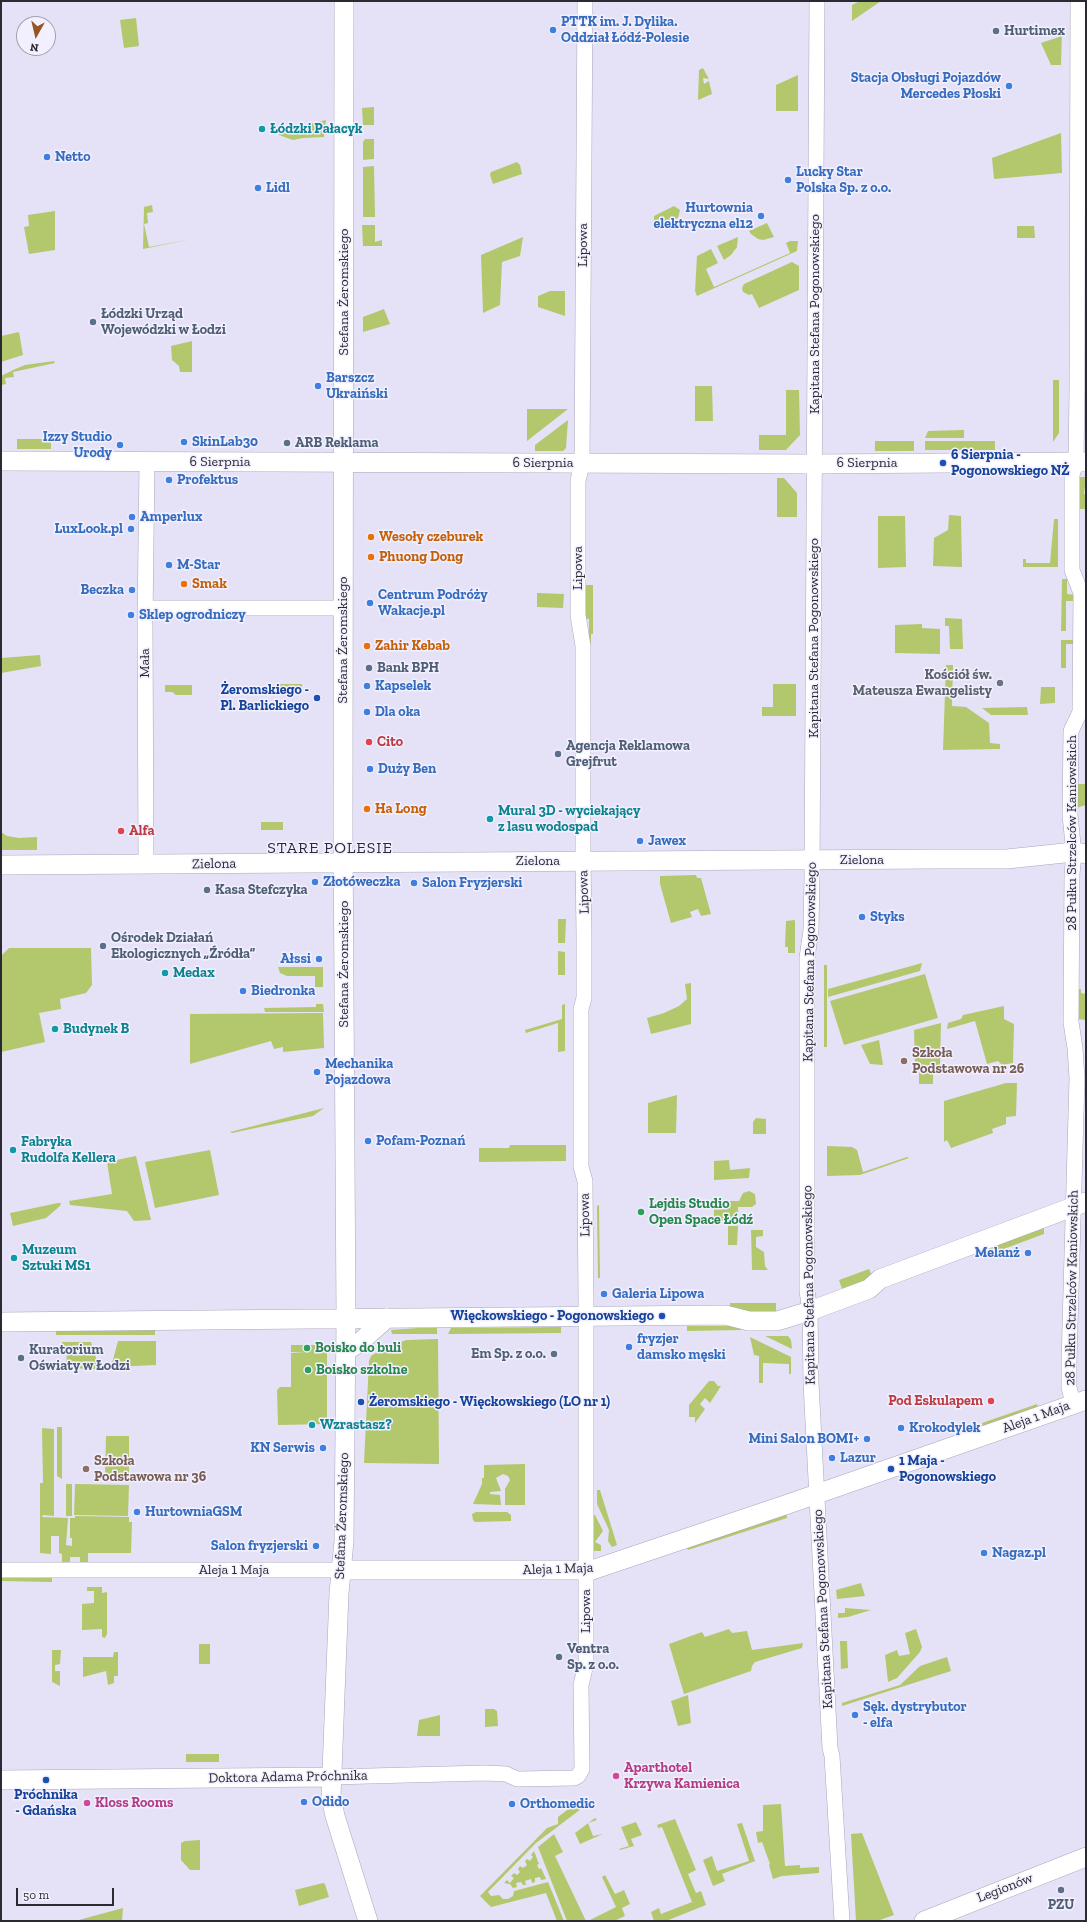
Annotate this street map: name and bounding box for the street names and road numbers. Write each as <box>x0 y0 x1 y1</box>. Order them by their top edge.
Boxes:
street label: Kapitana Stefana Pogonowskiego <box>807 214 823 414</box>
street label: Lipowa <box>575 223 591 267</box>
street label: Stefana Żeromskiego <box>336 229 352 355</box>
street label: 6 Sierpnia <box>190 454 250 470</box>
street label: 6 Sierpnia <box>513 455 573 471</box>
street label: 6 Sierpnia <box>837 455 897 471</box>
street label: Kapitana Stefana Pogonowskiego <box>806 538 822 738</box>
street label: Lipowa <box>570 546 586 590</box>
street label: Stefana Żeromskiego <box>335 577 351 703</box>
street label: Mała <box>137 648 153 678</box>
street label: 28 Pułku Strzelców Kaniowskich <box>1064 735 1080 931</box>
street label: Zielona <box>840 852 884 868</box>
street label: Zielona <box>516 853 560 869</box>
street label: Zielona <box>192 855 236 873</box>
street label: Kapitana Stefana Pogonowskiego <box>800 862 820 1062</box>
street label: Lipowa <box>575 870 593 914</box>
street label: Stefana Żeromskiego <box>336 901 352 1027</box>
street label: Kapitana Stefana Pogonowskiego <box>799 1185 819 1385</box>
street label: 28 Pułku Strzelców Kaniowskich <box>1062 1190 1082 1386</box>
street label: Lipowa <box>576 1193 594 1237</box>
street label: Aleja 1 Maja <box>1000 1397 1072 1437</box>
street label: Stefana Żeromskiego <box>331 1452 353 1580</box>
street label: Kapitana Stefana Pogonowskiego <box>809 1509 837 1709</box>
street label: Aleja 1 Maja <box>522 1559 594 1579</box>
street label: Aleja 1 Maja <box>199 1562 269 1578</box>
street label: Lipowa <box>578 1589 594 1633</box>
street label: Doktora Adama Próchnika <box>208 1767 368 1787</box>
street label: Legionów <box>975 1870 1035 1906</box>

